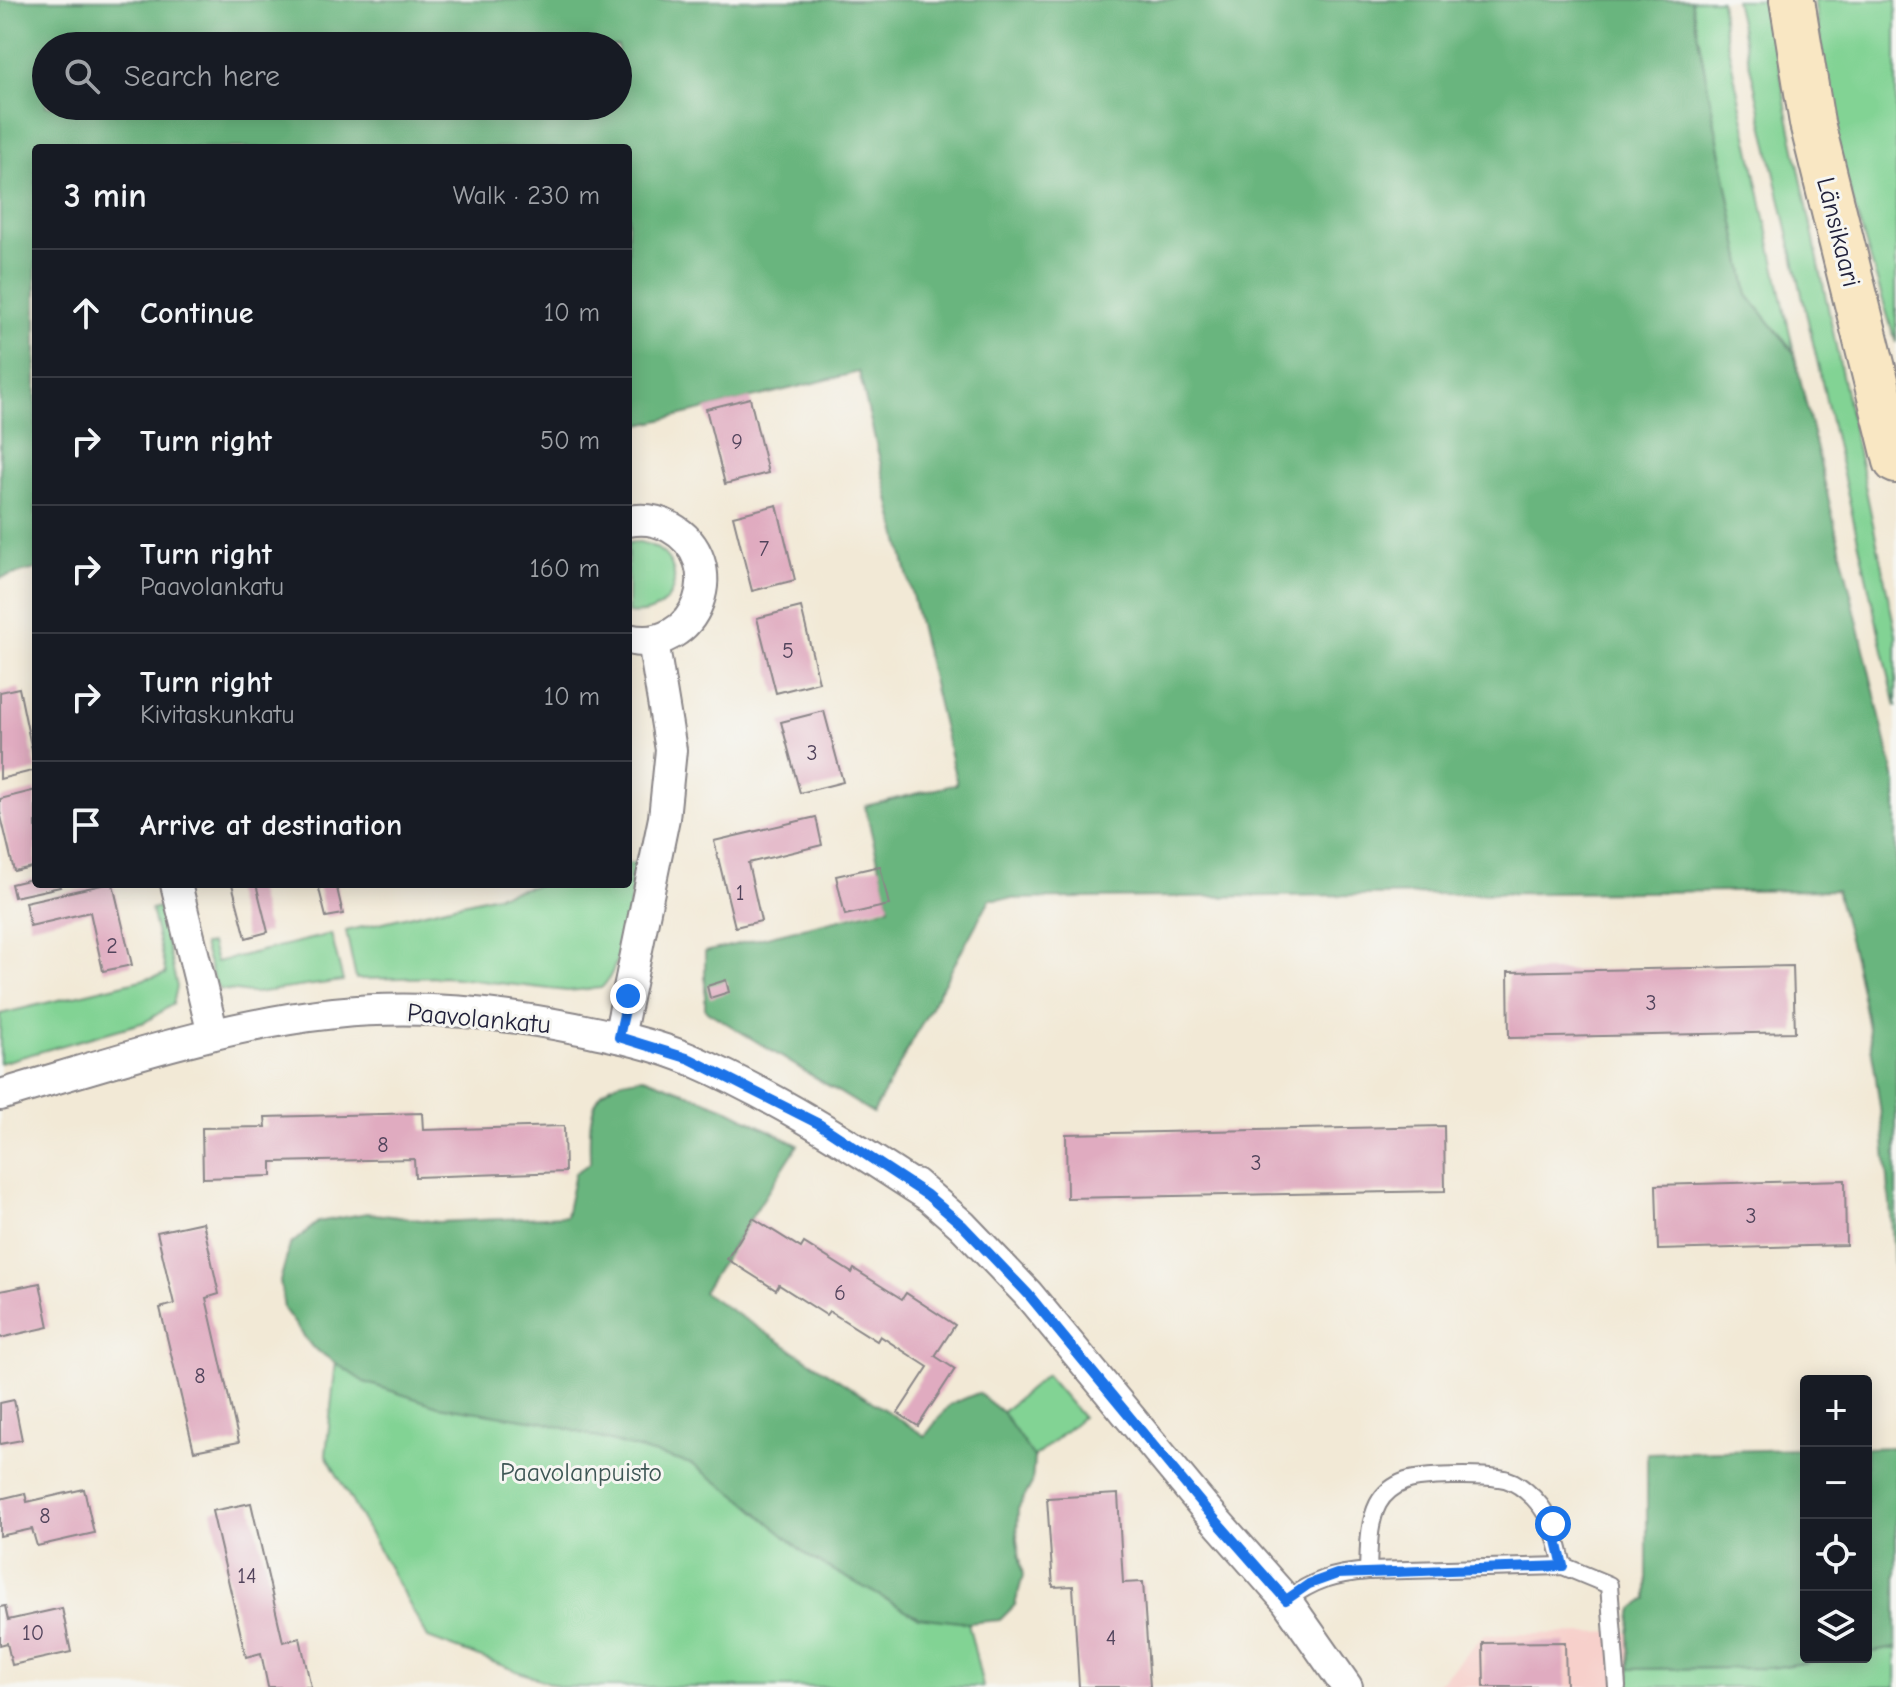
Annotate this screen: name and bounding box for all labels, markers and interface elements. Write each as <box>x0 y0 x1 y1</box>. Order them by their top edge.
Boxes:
search box <box>32 32 632 120</box>
icon: search <box>60 54 104 98</box>
text: Search here <box>124 59 280 94</box>
street label: Länsikaari <box>1810 174 1866 290</box>
text: 3 min <box>64 176 147 216</box>
text: Walk · 230 m <box>453 181 600 211</box>
icon: ahead <box>64 291 108 335</box>
text: Continue <box>140 296 254 331</box>
text: 10 m <box>544 298 600 328</box>
icon: right <box>64 419 108 463</box>
text: Turn right <box>140 424 272 459</box>
text: 50 m <box>540 426 600 456</box>
house number: 9 <box>731 429 743 455</box>
house number: 7 <box>759 536 770 562</box>
text: Turn right <box>140 537 272 572</box>
icon: right <box>64 547 108 591</box>
text: 160 m <box>530 554 600 584</box>
text: Paavolankatu <box>140 572 284 602</box>
house number: 5 <box>782 638 794 664</box>
text: Turn right <box>140 665 272 700</box>
icon: right <box>64 675 108 719</box>
text: 10 m <box>544 682 600 712</box>
text: Kivitaskunkatu <box>140 700 295 730</box>
house number: 3 <box>806 740 818 766</box>
icon: arrive <box>64 803 108 847</box>
text: Arrive at destination <box>140 808 402 843</box>
house number: 1 <box>736 880 744 906</box>
house number: 2 <box>106 933 118 959</box>
route end <box>610 978 646 1014</box>
house number: 3 <box>1645 990 1657 1016</box>
street label: Paavolankatu <box>406 998 552 1040</box>
house number: 8 <box>377 1132 389 1158</box>
house number: 3 <box>1250 1150 1262 1176</box>
house number: 3 <box>1745 1203 1757 1229</box>
house number: 6 <box>834 1280 846 1306</box>
house number: 8 <box>194 1363 206 1389</box>
map controls <box>1800 1375 1872 1663</box>
button: + <box>1800 1375 1872 1447</box>
button: − <box>1800 1447 1872 1519</box>
park label: Paavolanpuisto <box>500 1458 662 1488</box>
house number: 8 <box>39 1503 51 1529</box>
route start <box>1535 1506 1571 1542</box>
button: locate <box>1800 1519 1872 1591</box>
house number: 14 <box>237 1563 257 1589</box>
button: layers <box>1800 1591 1872 1663</box>
house number: 10 <box>22 1620 44 1646</box>
house number: 4 <box>1106 1625 1116 1651</box>

